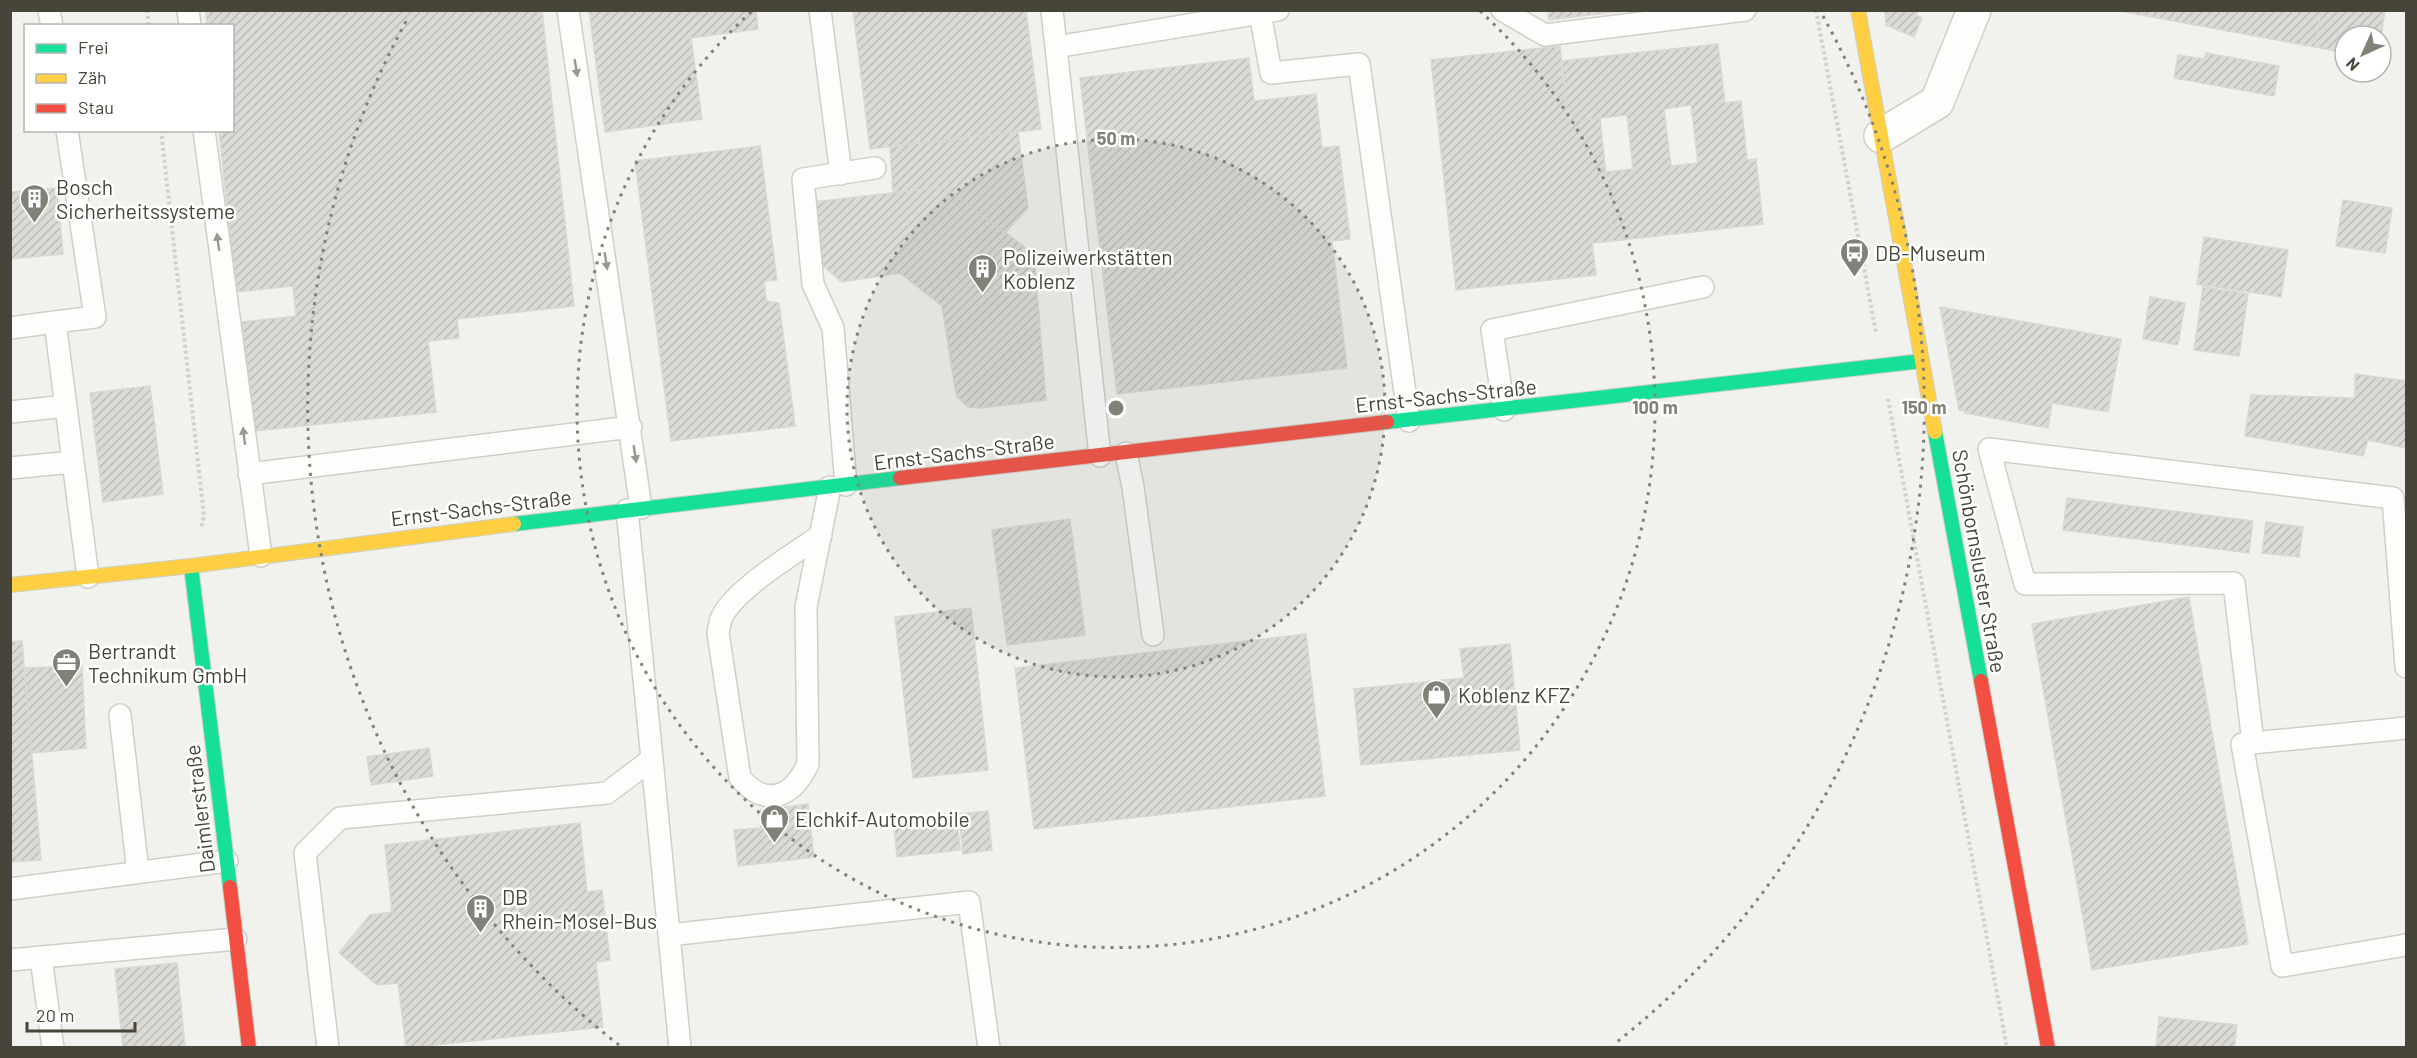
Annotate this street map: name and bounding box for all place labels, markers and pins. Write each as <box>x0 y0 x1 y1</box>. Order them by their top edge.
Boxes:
place label: Bosch Sicherheitssysteme <box>56 174 235 223</box>
building icon: Bosch Sicherheitssysteme <box>19 182 51 224</box>
bus stop icon: DB-Museum <box>1838 236 1870 278</box>
place label: DB-Museum <box>1875 240 1986 265</box>
place label: Polizeiwerkstätten Koblenz <box>1003 244 1173 293</box>
building icon: Polizeiwerkstätten Koblenz <box>966 252 998 294</box>
centre of rings <box>1106 398 1126 418</box>
place label: Bertrandt Technikum GmbH <box>88 638 247 687</box>
office icon: Bertrandt Technikum GmbH <box>51 646 83 688</box>
shop icon: Koblenz KFZ <box>1421 678 1453 720</box>
place label: Koblenz KFZ <box>1458 682 1571 707</box>
shop icon: Elchkif-Automobile <box>758 802 790 844</box>
place label: Elchkif-Automobile <box>795 806 970 831</box>
place label: DB Rhein-Mosel-Bus <box>502 884 657 933</box>
building icon: DB Rhein-Mosel-Bus <box>465 892 497 934</box>

